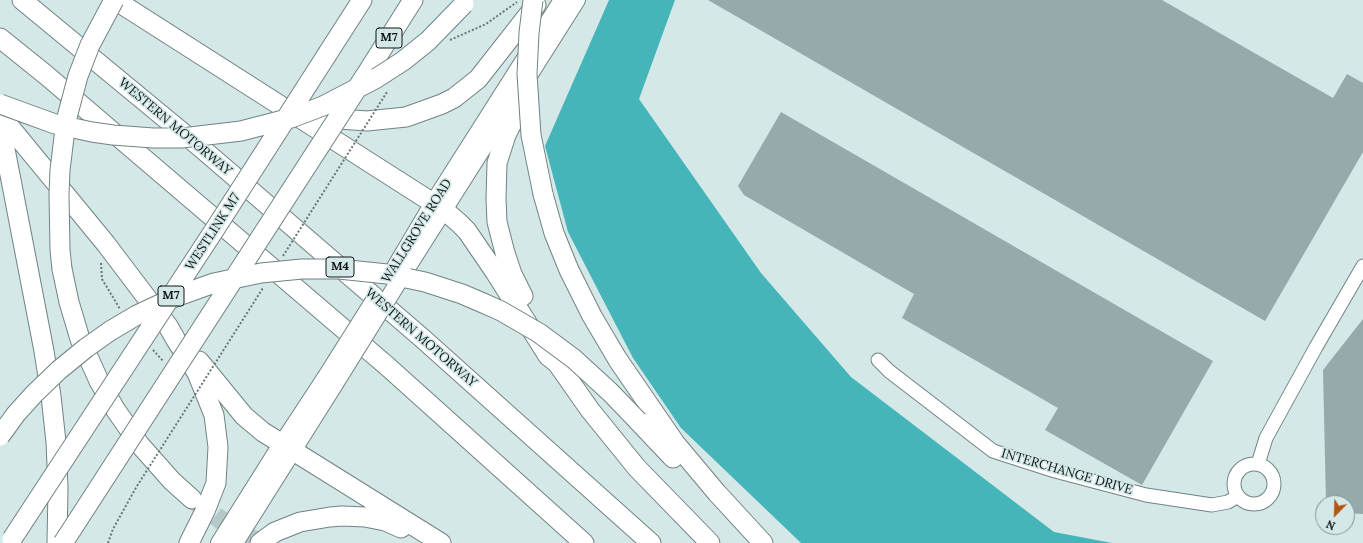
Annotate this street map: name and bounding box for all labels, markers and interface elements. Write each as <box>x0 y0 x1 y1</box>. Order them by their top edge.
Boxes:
road number: M7 <box>376 28 402 48</box>
street label: WESTERN MOTORWAY <box>115 75 235 179</box>
street label: WALLGROVE ROAD <box>379 176 455 286</box>
street label: WESTLINK M7 <box>182 191 244 273</box>
road number: M4 <box>326 257 354 277</box>
street label: WESTERN MOTORWAY <box>362 285 480 391</box>
road number: M7 <box>158 286 184 306</box>
street label: INTERCHANGE DRIVE <box>999 446 1135 498</box>
north arrow <box>1315 495 1355 535</box>
text: N <box>1324 517 1337 533</box>

